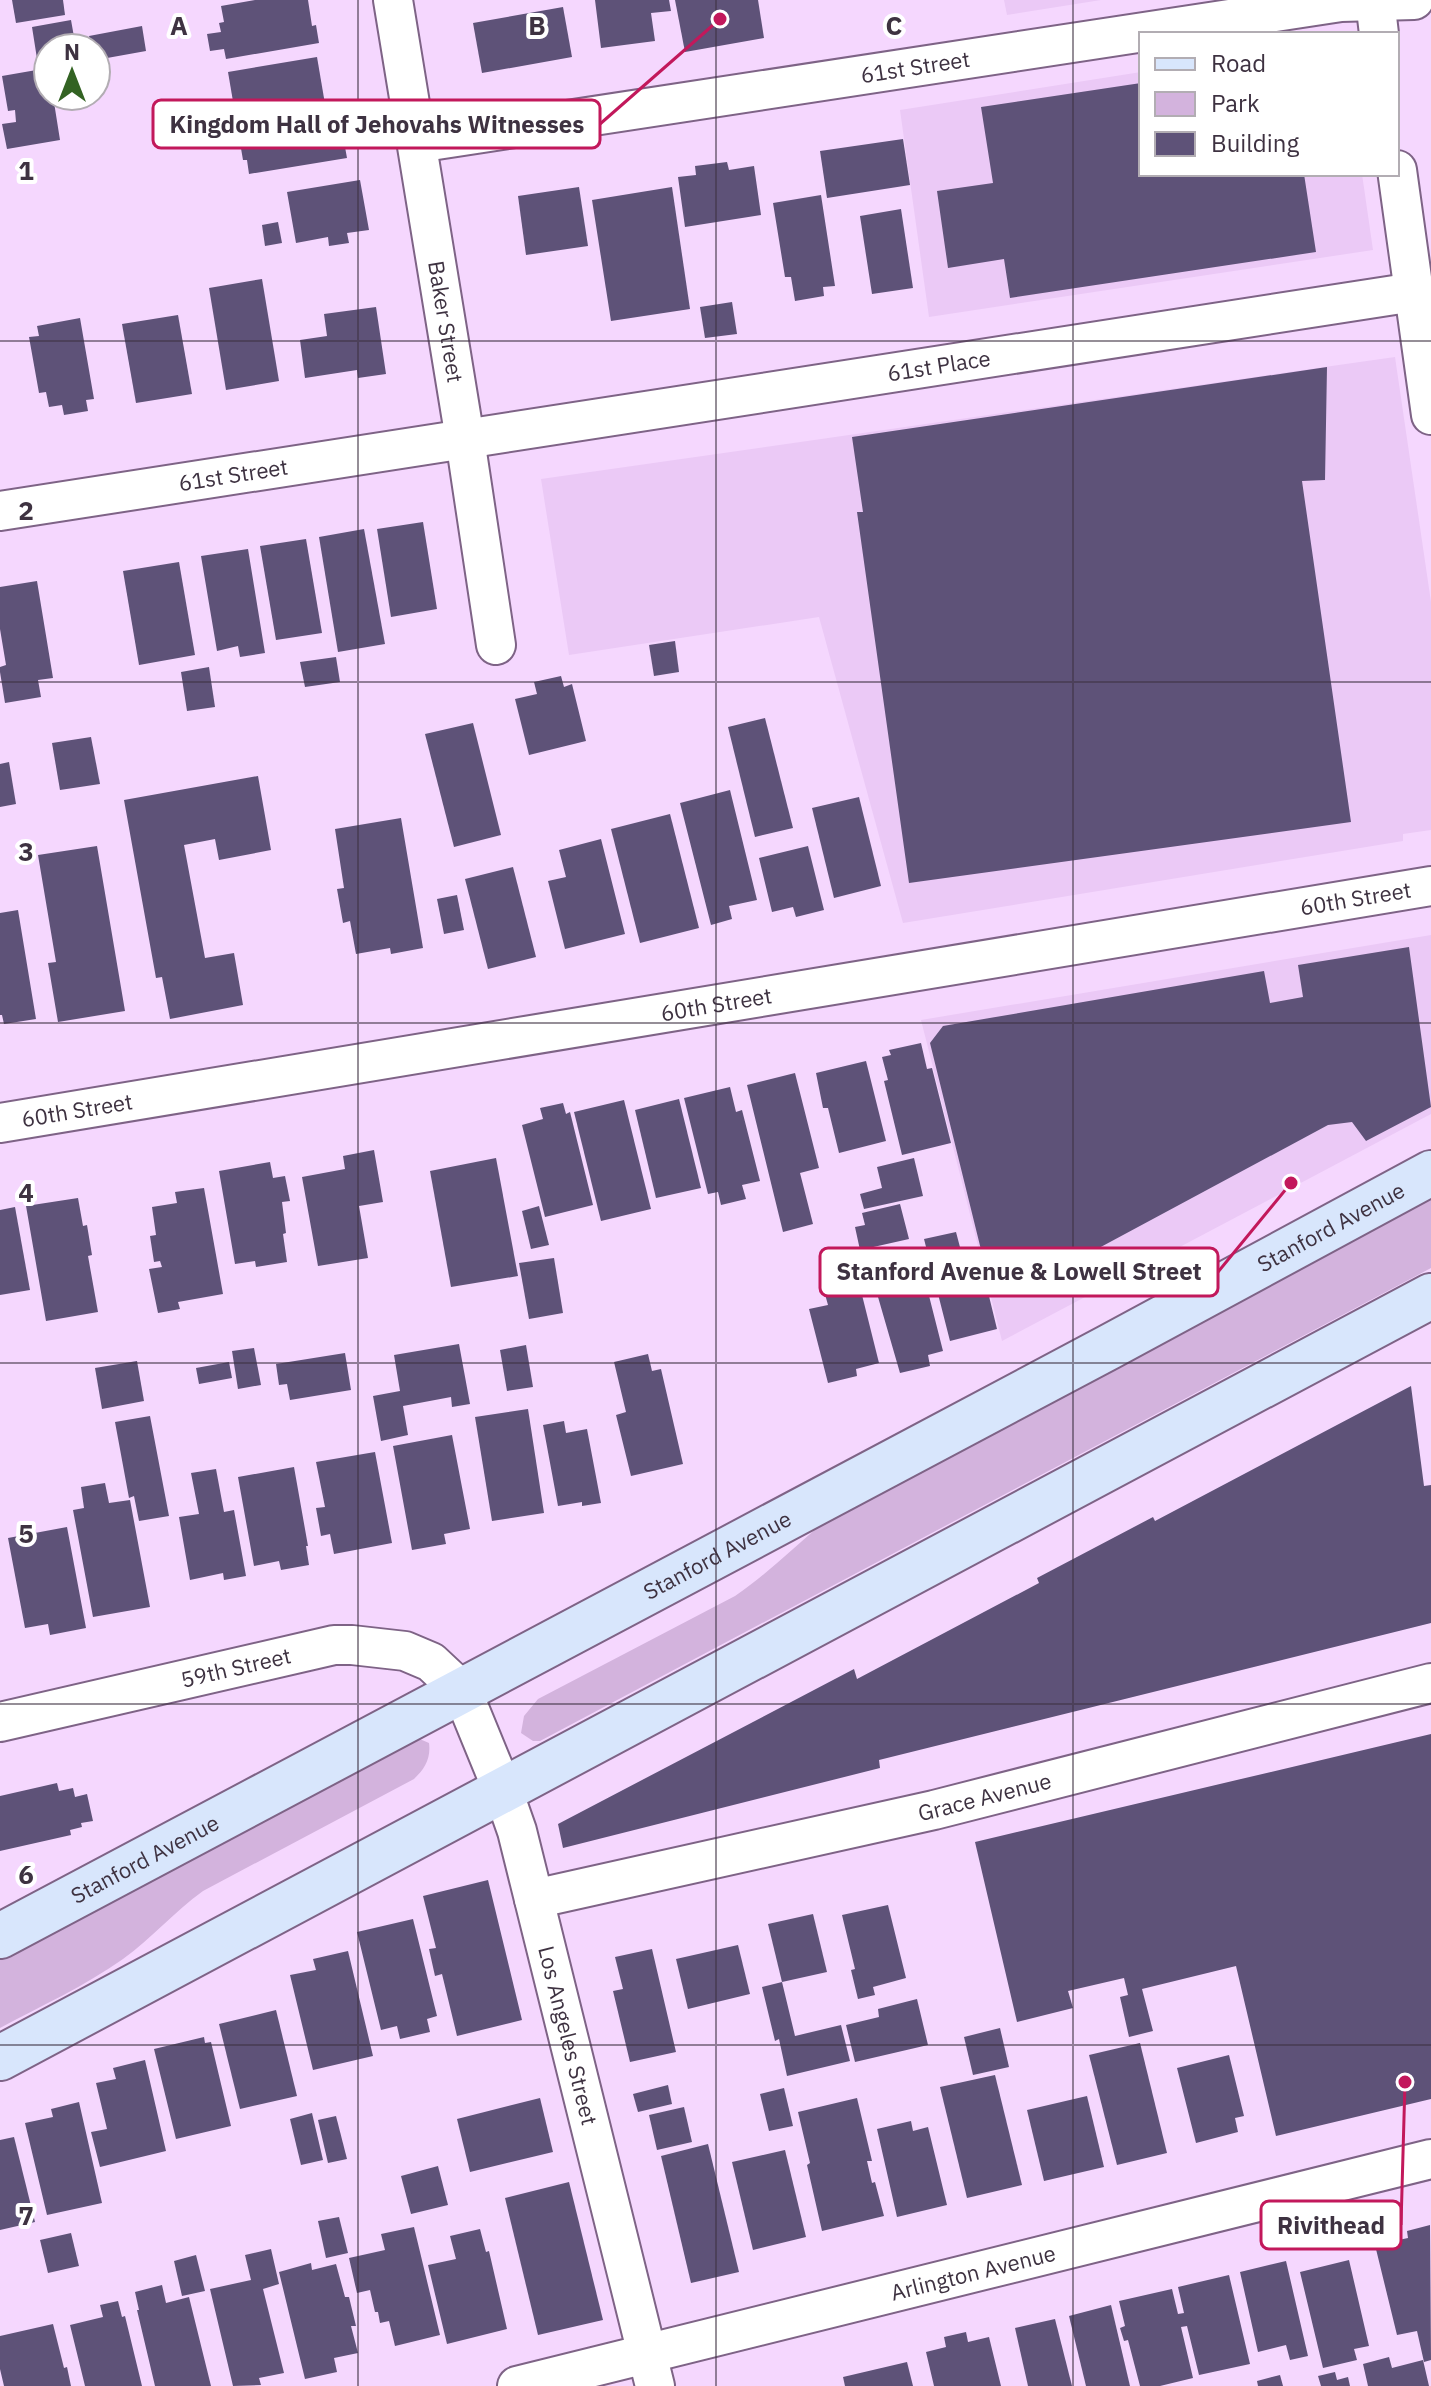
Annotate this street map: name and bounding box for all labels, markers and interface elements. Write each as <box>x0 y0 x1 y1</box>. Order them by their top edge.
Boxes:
text: A <box>170 8 188 42</box>
text: B <box>528 8 546 42</box>
text: C <box>886 8 903 42</box>
north arrow <box>32 32 112 112</box>
legend <box>1139 32 1399 176</box>
text: N <box>64 37 80 66</box>
street label: 61st Street <box>858 44 972 89</box>
text: Road <box>1211 47 1266 79</box>
text: Park <box>1211 87 1260 119</box>
callout: Kingdom Hall of Jehovahs Witnesses <box>153 100 600 148</box>
text: Kingdom Hall of Jehovahs Witnesses <box>170 108 584 140</box>
text: Building <box>1211 127 1299 159</box>
text: 1 <box>18 153 34 187</box>
street label: Baker Street <box>422 259 471 385</box>
street label: 61st Place <box>885 343 992 387</box>
street label: 61st Street <box>176 452 290 497</box>
text: 2 <box>18 493 34 527</box>
text: 3 <box>18 834 34 868</box>
street label: 60th Street <box>1298 875 1413 921</box>
street label: 60th Street <box>658 980 774 1027</box>
street label: 60th Street <box>19 1086 135 1133</box>
text: 4 <box>18 1175 34 1209</box>
street label: Stanford Avenue <box>1252 1175 1410 1278</box>
callout: Stanford Avenue & Lowell Street <box>820 1248 1218 1296</box>
text: Stanford Avenue & Lowell Street <box>836 1255 1202 1287</box>
street label: Stanford Avenue <box>638 1504 796 1606</box>
text: 5 <box>18 1516 34 1550</box>
street label: 59th Street <box>178 1640 294 1694</box>
street label: Grace Avenue <box>915 1766 1054 1827</box>
street label: Stanford Avenue <box>66 1807 224 1910</box>
text: 6 <box>18 1857 34 1891</box>
street label: Los Angeles Street <box>532 1943 605 2128</box>
text: 7 <box>18 2198 34 2232</box>
callout: Rivithead <box>1261 2201 1401 2249</box>
text: Rivithead <box>1277 2209 1385 2241</box>
street label: Arlington Avenue <box>888 2238 1059 2307</box>

